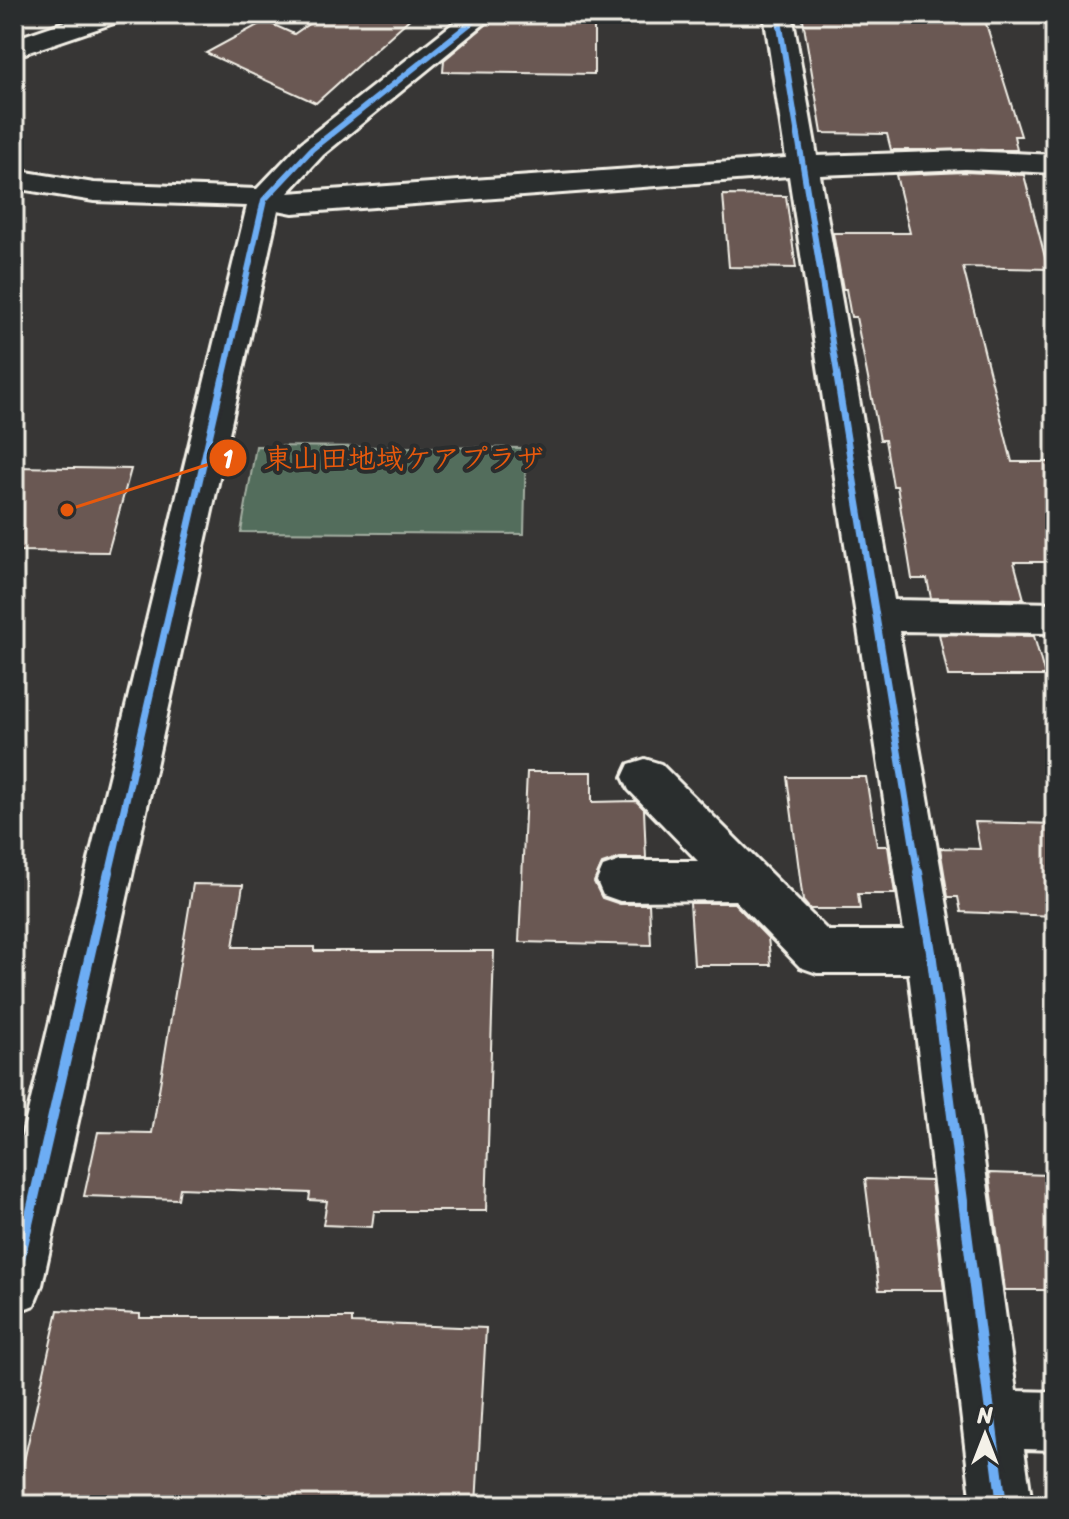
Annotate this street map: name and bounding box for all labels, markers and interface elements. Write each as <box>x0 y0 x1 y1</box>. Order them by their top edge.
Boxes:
callout: 東山田地域ケアプラザ <box>208 432 560 484</box>
text: 東山田地域ケアプラザ <box>264 434 544 483</box>
text: 1 <box>223 438 233 480</box>
north arrow <box>945 1395 1025 1475</box>
text: N <box>976 1396 993 1435</box>

